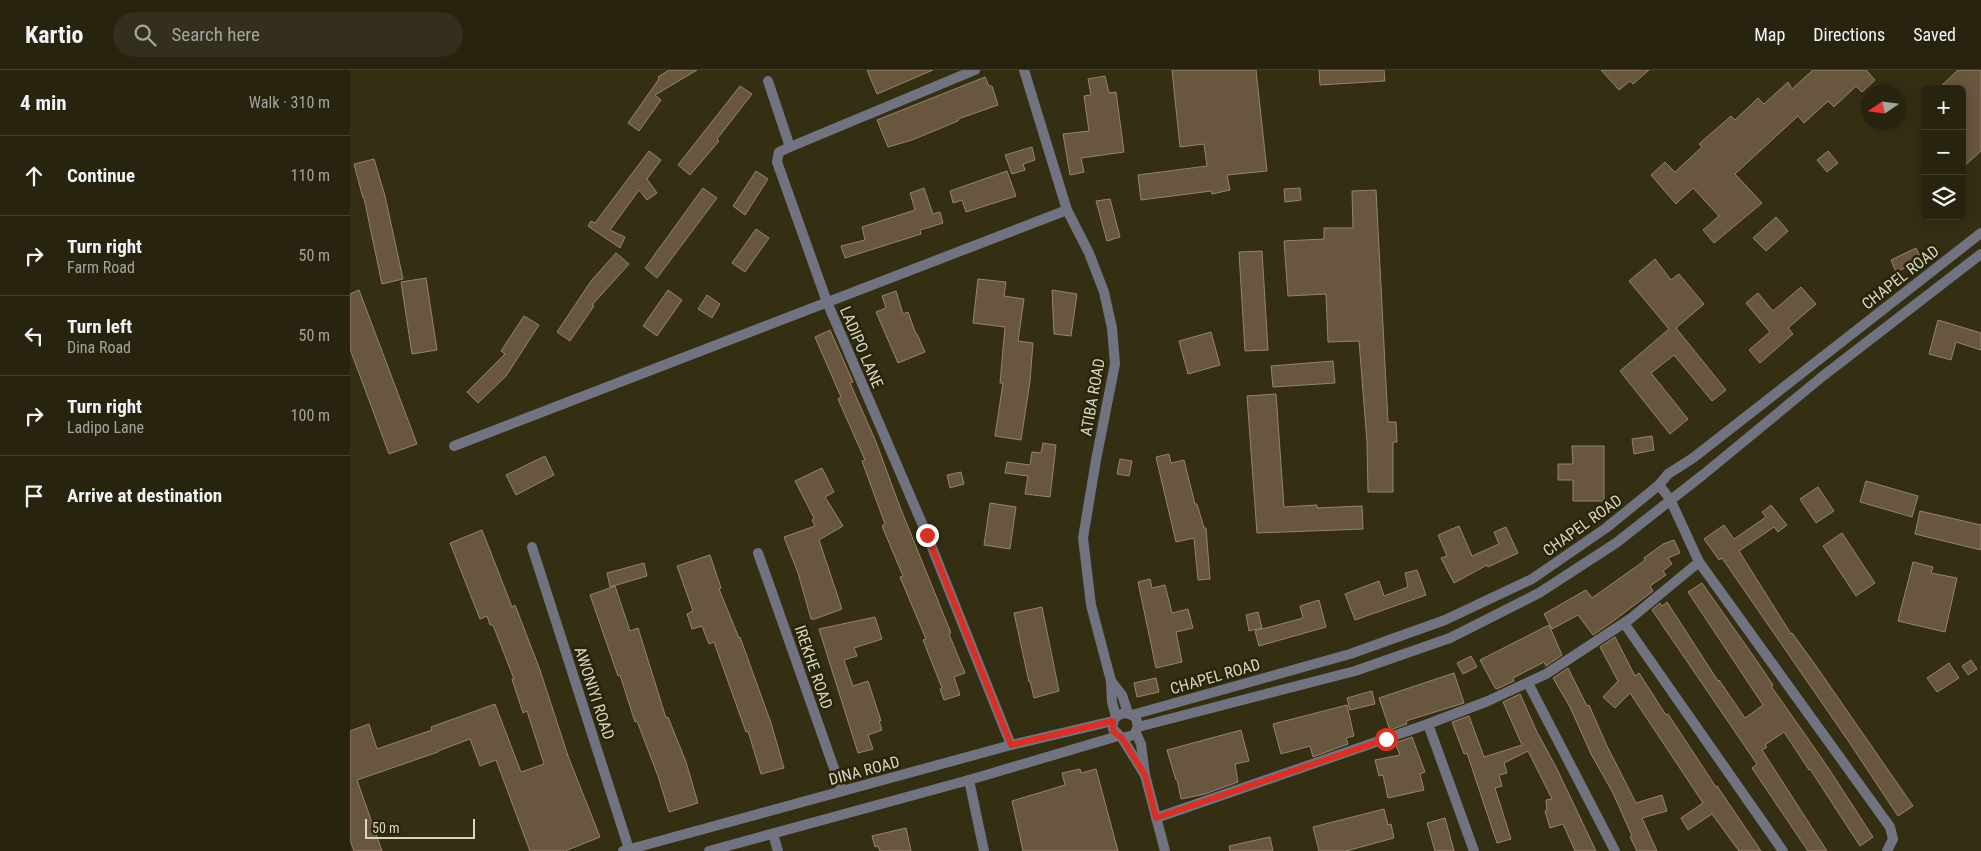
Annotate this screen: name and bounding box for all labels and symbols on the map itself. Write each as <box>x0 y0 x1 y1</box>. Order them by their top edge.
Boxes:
north arrow <box>1861 85 1906 130</box>
street label: CHAPEL ROAD <box>1858 241 1943 313</box>
street label: LADIPO LANE <box>836 303 887 391</box>
street label: ATIBA ROAD <box>1076 357 1109 437</box>
street label: CHAPEL ROAD <box>1539 490 1625 560</box>
route end <box>916 524 939 547</box>
street label: IREKHE ROAD <box>790 623 837 711</box>
street label: AWONIYI ROAD <box>571 644 618 742</box>
street label: CHAPEL ROAD <box>1168 655 1262 698</box>
route start <box>1375 728 1398 751</box>
street label: DINA ROAD <box>827 752 902 789</box>
scale bar <box>365 816 475 839</box>

